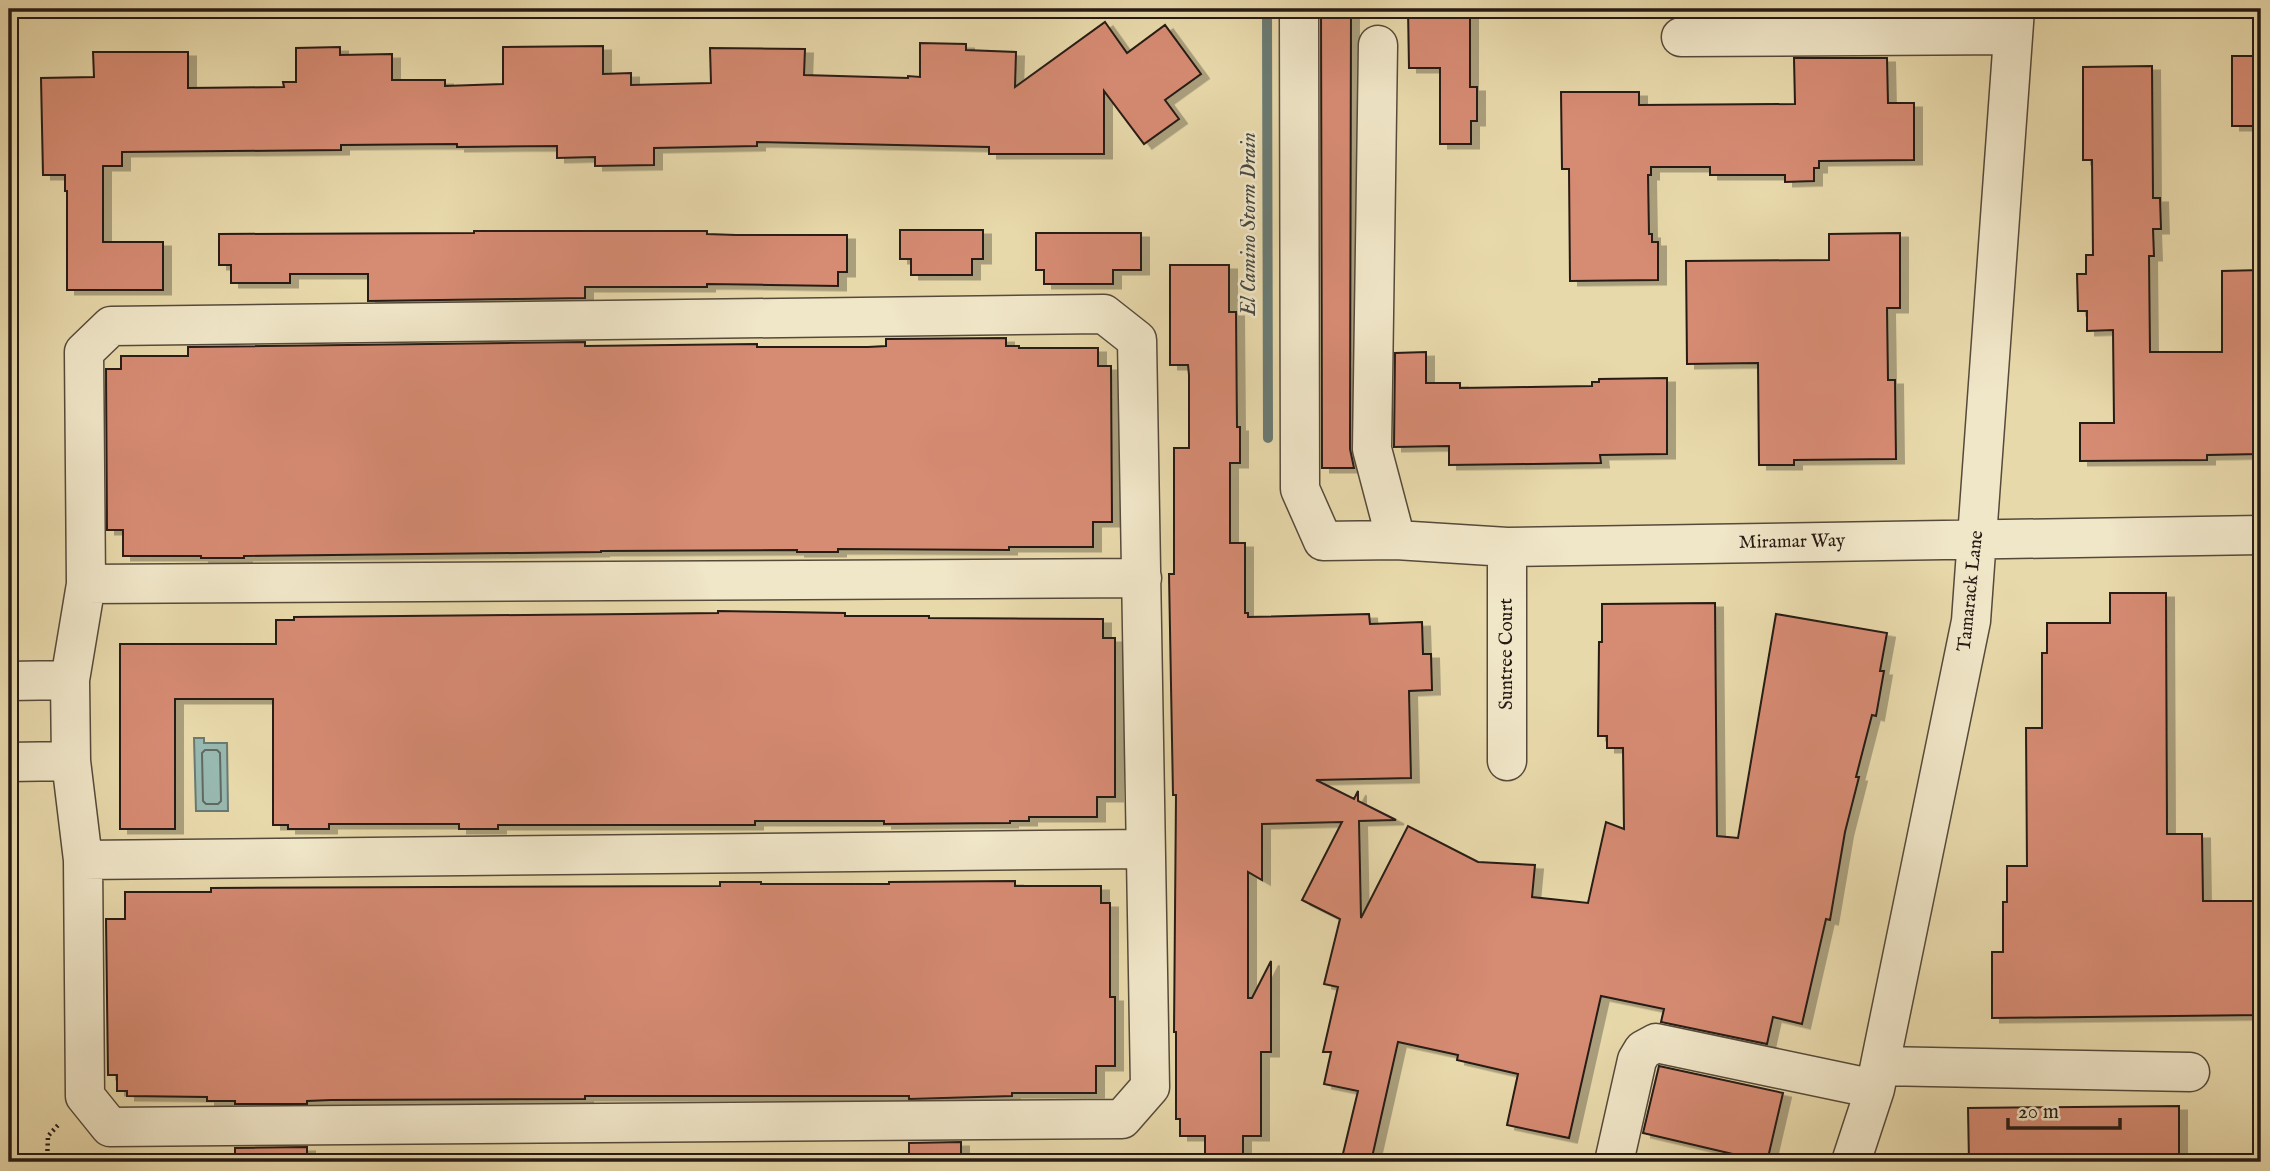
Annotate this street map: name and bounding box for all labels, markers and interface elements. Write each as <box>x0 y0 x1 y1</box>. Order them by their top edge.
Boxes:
water label: El Camino Storm Drain <box>1236 132 1263 317</box>
street label: Miramar Way <box>1739 529 1846 555</box>
street label: Tamarack Lane <box>1953 529 1989 653</box>
street label: Suntree Court <box>1495 598 1519 710</box>
scale bar <box>2008 1087 2120 1131</box>
text: 20 m <box>2018 1099 2059 1126</box>

